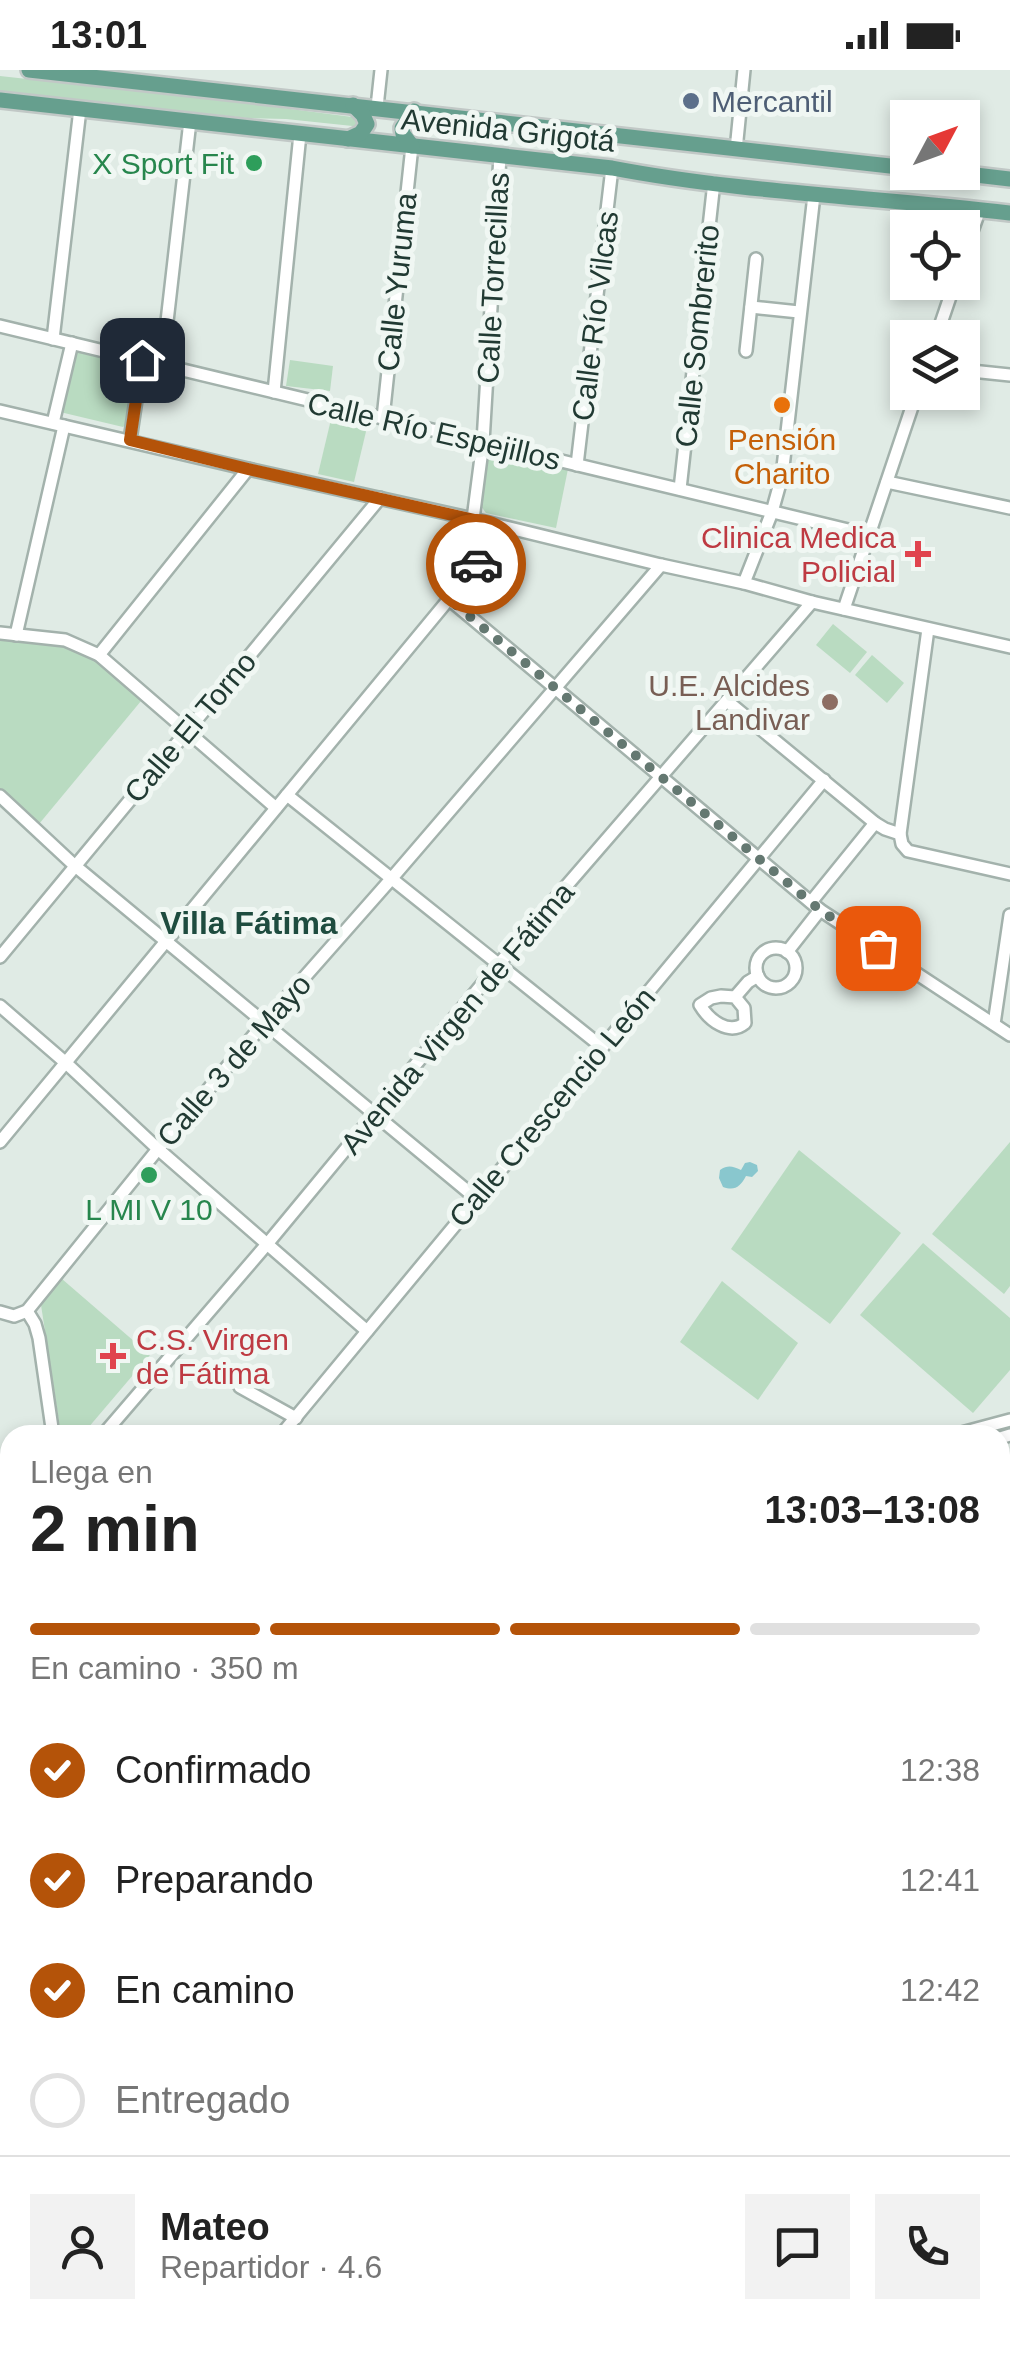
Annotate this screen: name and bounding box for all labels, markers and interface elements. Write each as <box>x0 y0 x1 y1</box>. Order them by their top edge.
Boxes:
text: 13:01 <box>50 14 147 56</box>
place label: Mercantil <box>711 85 833 118</box>
marker: Mercantil <box>680 90 702 112</box>
north arrow <box>890 100 980 190</box>
map controls <box>890 100 980 410</box>
street label: Avenida Grigotá <box>400 102 617 158</box>
place label: X Sport Fit <box>92 147 235 180</box>
marker: X Sport Fit <box>243 152 265 174</box>
street label: Calle Torrecillas <box>471 172 515 384</box>
street label: Calle Yuruma <box>371 191 423 373</box>
street label: Calle Río Vilcas <box>566 209 624 423</box>
button: locate <box>890 210 980 300</box>
street label: Calle Sombrerito <box>669 223 725 449</box>
pin <box>100 318 185 403</box>
button: layers <box>890 320 980 410</box>
icon: home <box>115 333 170 388</box>
street label: Calle Río Espejillos <box>304 386 564 476</box>
marker: Pensión Charito <box>771 394 793 416</box>
place label: Pensión Charito <box>728 423 836 490</box>
courier <box>426 514 526 614</box>
place label: Clinica Medica Policial <box>701 521 896 588</box>
icon: car <box>449 537 504 592</box>
marker: Clinica Medica Policial <box>905 541 931 567</box>
street label: Calle El Torno <box>118 645 262 809</box>
place label: U.E. Alcides Landivar <box>648 669 810 736</box>
marker: U.E. Alcides Landivar <box>819 691 841 713</box>
street label: Avenida Virgen de Fátima <box>334 875 580 1160</box>
district label: Villa Fátima <box>160 905 338 941</box>
pin <box>836 906 921 991</box>
icon: bag <box>851 921 906 976</box>
street label: Calle 3 de Mayo <box>150 967 318 1153</box>
street label: Calle Crescencio León <box>442 981 662 1233</box>
marker: L MI V 10 <box>138 1164 160 1186</box>
place label: L MI V 10 <box>85 1193 213 1226</box>
place label: C.S. Virgen de Fátima <box>136 1323 289 1390</box>
marker: C.S. Virgen de Fátima <box>100 1343 126 1369</box>
text: Llega en <box>30 1454 153 1490</box>
text: 13:03–13:08 <box>764 1489 980 1531</box>
text: 2 min <box>30 1492 200 1565</box>
text: En camino · 350 m <box>30 1650 299 1686</box>
icon: check <box>30 1743 85 1798</box>
text: Confirmado <box>115 1749 311 1791</box>
text: 12:38 <box>900 1752 980 1788</box>
icon: check <box>30 1853 85 1908</box>
text: Preparando <box>115 1859 314 1901</box>
text: 12:41 <box>900 1862 980 1898</box>
icon: check <box>30 1963 85 2018</box>
text: En camino <box>115 1969 295 2011</box>
text: 12:42 <box>900 1972 980 2008</box>
text: Entregado <box>115 2079 290 2121</box>
button: person <box>30 2194 135 2299</box>
button: chat <box>745 2194 850 2299</box>
button: phone <box>875 2194 980 2299</box>
text: Mateo <box>160 2206 270 2248</box>
text: Repartidor · 4.6 <box>160 2249 382 2285</box>

